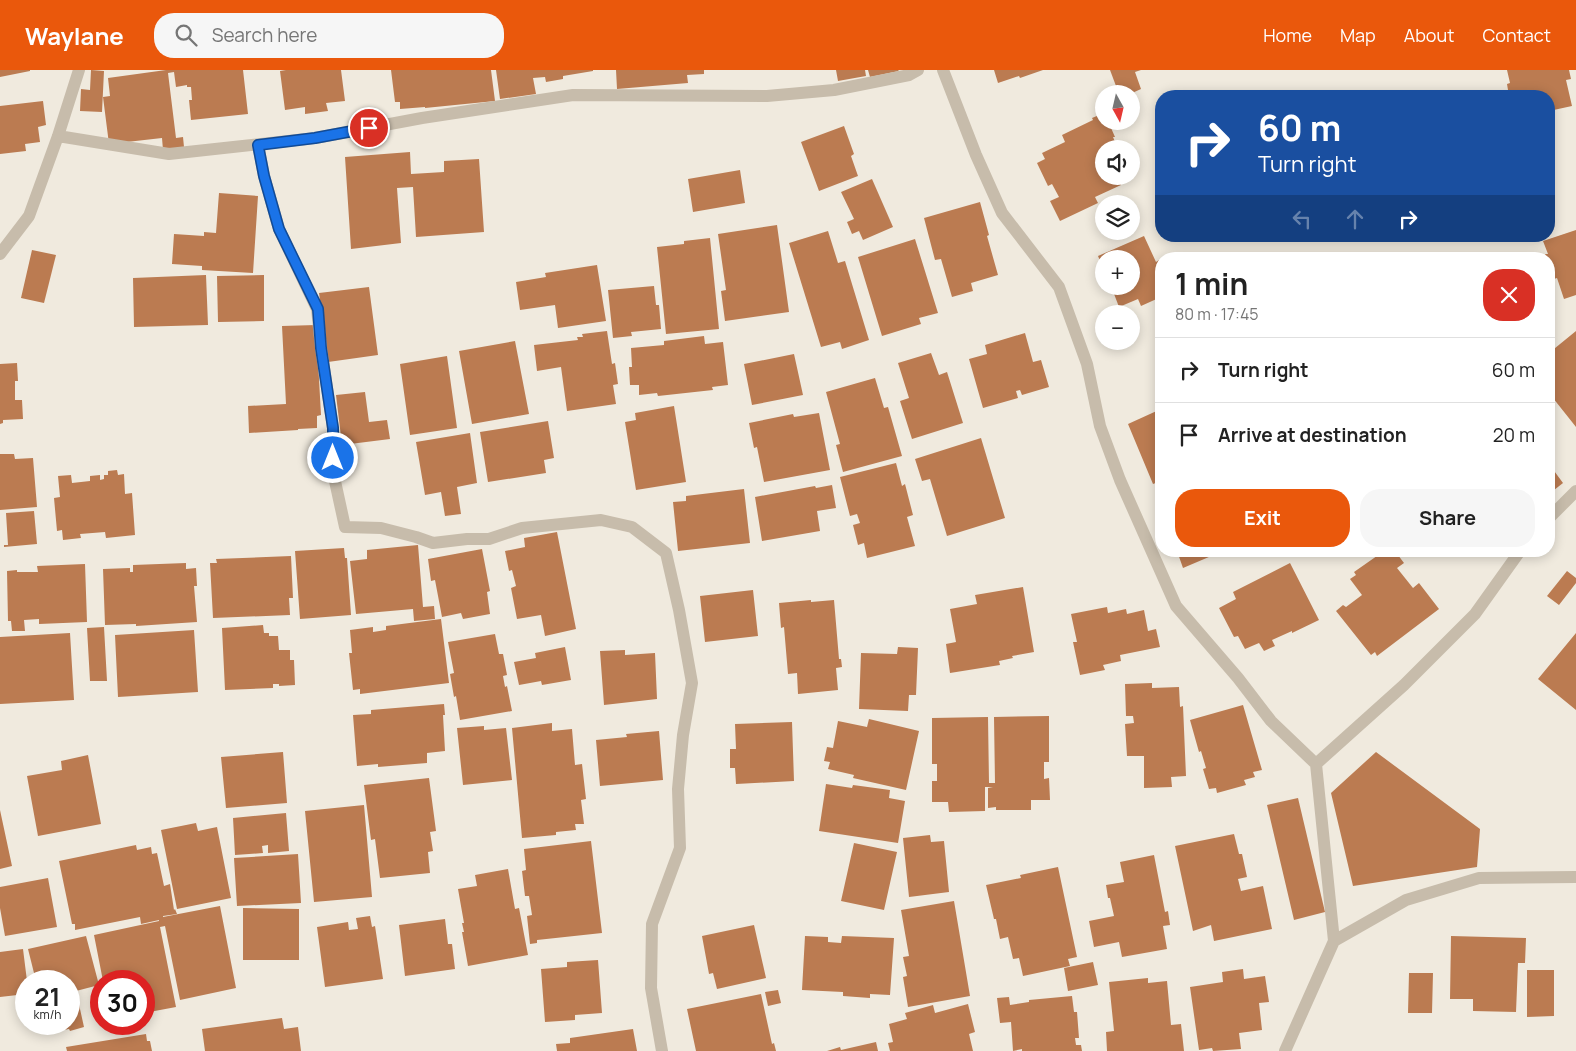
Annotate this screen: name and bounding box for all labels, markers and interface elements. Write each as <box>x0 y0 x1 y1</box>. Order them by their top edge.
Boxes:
search box <box>154 13 504 58</box>
text: Waylane <box>25 19 124 52</box>
icon: search <box>172 21 200 49</box>
text: Search here <box>212 22 317 48</box>
text: Home <box>1263 23 1312 47</box>
text: Map <box>1340 23 1376 47</box>
text: About <box>1404 23 1454 47</box>
text: Contact <box>1482 23 1551 47</box>
north arrow <box>1095 85 1140 130</box>
map controls <box>1095 85 1140 350</box>
text: 60 m <box>1258 104 1341 152</box>
pin <box>348 107 390 149</box>
icon: right <box>1175 110 1240 175</box>
icon: arrive <box>355 114 383 142</box>
button: sound <box>1095 140 1140 185</box>
text: Turn right <box>1258 149 1356 179</box>
button: layers <box>1095 195 1140 240</box>
icon: left <box>1288 205 1316 233</box>
icon: ahead <box>1341 205 1369 233</box>
icon: right <box>1394 205 1422 233</box>
button: + <box>1095 250 1140 295</box>
text: 1 min <box>1175 263 1248 304</box>
button: close <box>1483 269 1535 321</box>
text: 80 m · 17:45 <box>1175 303 1259 325</box>
button: − <box>1095 305 1140 350</box>
icon: right <box>1175 356 1203 384</box>
text: Turn right <box>1218 357 1308 383</box>
text: 60 m <box>1492 357 1535 383</box>
icon: arrive <box>1175 421 1203 449</box>
text: Arrive at destination <box>1218 422 1407 448</box>
text: 20 m <box>1493 422 1535 448</box>
position arrow <box>306 431 358 483</box>
button: Exit <box>1175 489 1350 547</box>
button: Share <box>1360 489 1535 547</box>
speed limit sign: 30 <box>90 970 155 1035</box>
text: 21 <box>35 979 60 1014</box>
text: km/h <box>34 1006 61 1023</box>

